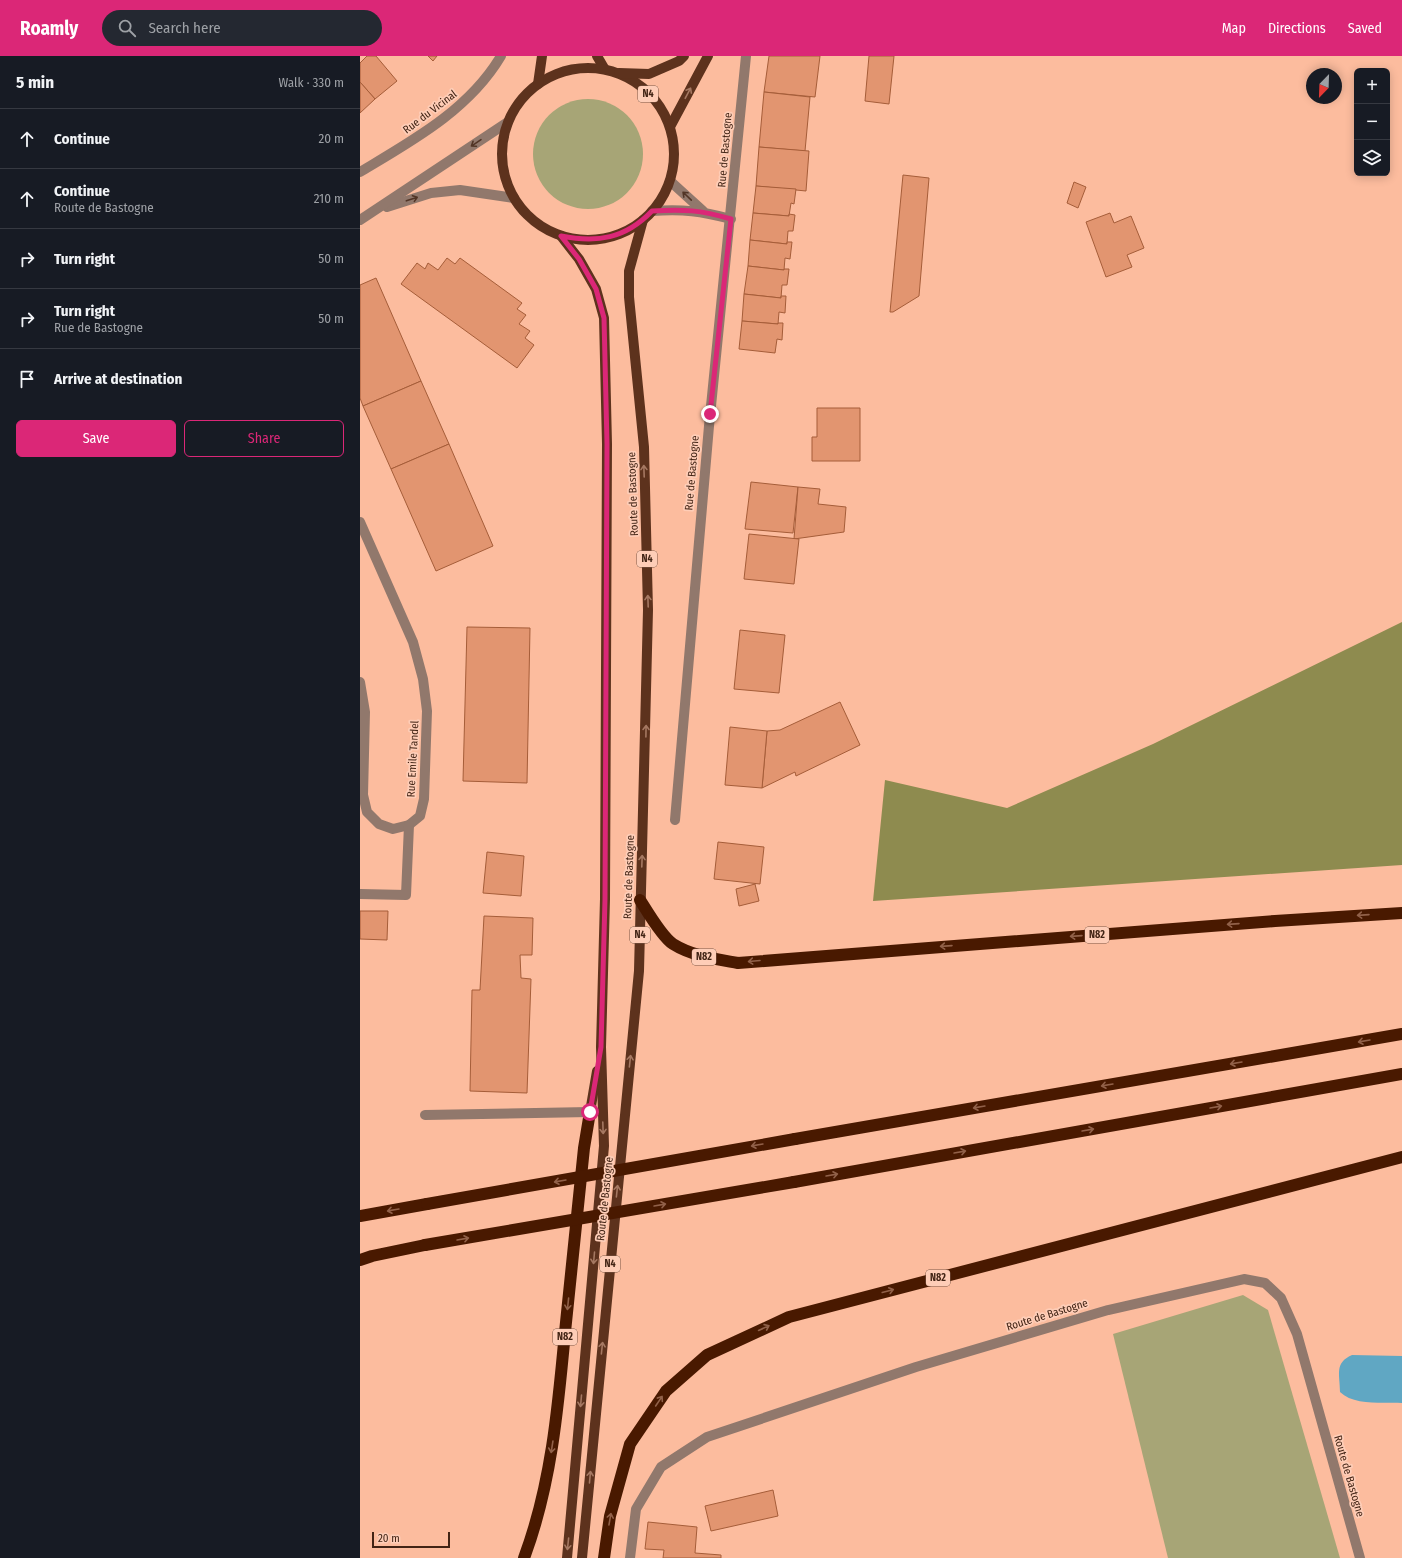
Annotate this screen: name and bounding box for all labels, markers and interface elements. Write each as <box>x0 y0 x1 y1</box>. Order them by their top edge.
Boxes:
search box <box>102 10 382 46</box>
text: Roamly <box>20 17 78 40</box>
icon: search <box>116 17 138 39</box>
text: Search here <box>148 19 221 37</box>
text: Map <box>1222 20 1246 37</box>
text: Directions <box>1268 20 1326 37</box>
text: Saved <box>1348 20 1382 37</box>
north arrow <box>1306 68 1342 104</box>
map controls <box>1354 68 1390 176</box>
button: + <box>1354 68 1390 104</box>
text: 5 min <box>16 72 54 93</box>
text: Walk · 330 m <box>279 75 344 90</box>
road number: N4 <box>638 86 658 102</box>
one-way arrow <box>685 87 693 99</box>
street label: Rue du Vicinal <box>401 88 459 136</box>
button: − <box>1354 104 1390 140</box>
street label: Rue de Bastogne <box>715 112 735 188</box>
icon: ahead <box>16 128 38 150</box>
text: Continue <box>54 130 110 148</box>
text: 20 m <box>318 131 344 146</box>
one-way arrow <box>471 139 482 147</box>
button: layers <box>1354 140 1390 176</box>
text: Continue <box>54 182 110 200</box>
icon: ahead <box>16 188 38 210</box>
text: 210 m <box>314 191 344 206</box>
one-way arrow <box>682 191 692 200</box>
one-way arrow <box>406 195 419 202</box>
text: Route de Bastogne <box>54 200 154 215</box>
icon: right <box>16 248 38 270</box>
text: Turn right <box>54 250 115 268</box>
text: 50 m <box>318 251 344 266</box>
text: Turn right <box>54 302 115 320</box>
icon: right <box>16 308 38 330</box>
text: 50 m <box>318 311 344 326</box>
text: Rue de Bastogne <box>54 320 143 335</box>
icon: arrive <box>16 368 38 390</box>
text: Arrive at destination <box>54 370 182 388</box>
route end <box>701 405 719 423</box>
button: Save <box>16 420 176 457</box>
button: Share <box>184 420 344 457</box>
street label: Rue de Bastogne <box>682 435 702 511</box>
street label: Route de Bastogne <box>625 452 641 536</box>
one-way arrow <box>641 465 648 478</box>
road number: N4 <box>637 551 657 567</box>
one-way arrow <box>644 595 652 608</box>
street label: Rue Emile Tandel <box>404 720 422 798</box>
one-way arrow <box>642 725 650 738</box>
street label: Route de Bastogne <box>621 835 637 919</box>
one-way arrow <box>638 855 645 868</box>
one-way arrow <box>1357 912 1370 919</box>
one-way arrow <box>1227 920 1240 927</box>
road number: N4 <box>630 927 650 943</box>
road number: N82 <box>1085 927 1109 943</box>
one-way arrow <box>1070 933 1083 940</box>
one-way arrow <box>940 943 953 950</box>
road number: N82 <box>692 949 716 965</box>
one-way arrow <box>748 958 761 965</box>
one-way arrow <box>1357 1037 1370 1045</box>
one-way arrow <box>626 1055 634 1068</box>
one-way arrow <box>1229 1059 1242 1067</box>
one-way arrow <box>1101 1081 1114 1089</box>
route start <box>581 1103 599 1121</box>
one-way arrow <box>973 1103 986 1111</box>
one-way arrow <box>1209 1103 1222 1111</box>
one-way arrow <box>599 1121 607 1134</box>
one-way arrow <box>1081 1125 1094 1133</box>
one-way arrow <box>751 1142 764 1150</box>
one-way arrow <box>953 1148 966 1156</box>
street label: Route de Bastogne <box>594 1156 616 1242</box>
one-way arrow <box>825 1171 838 1179</box>
one-way arrow <box>554 1177 567 1185</box>
one-way arrow <box>614 1185 621 1198</box>
one-way arrow <box>653 1200 666 1208</box>
one-way arrow <box>387 1207 400 1215</box>
one-way arrow <box>456 1235 469 1243</box>
one-way arrow <box>590 1251 597 1264</box>
road number: N4 <box>600 1256 620 1272</box>
road number: N82 <box>926 1270 950 1286</box>
one-way arrow <box>882 1287 895 1294</box>
street label: Route de Bastogne <box>1005 1296 1089 1334</box>
one-way arrow <box>565 1297 572 1310</box>
one-way arrow <box>758 1324 770 1332</box>
road number: N82 <box>553 1329 577 1345</box>
one-way arrow <box>598 1342 606 1355</box>
one-way arrow <box>577 1394 585 1407</box>
one-way arrow <box>655 1396 663 1407</box>
street label: Route de Bastogne <box>1331 1434 1367 1518</box>
one-way arrow <box>548 1440 556 1453</box>
one-way arrow <box>586 1471 594 1484</box>
one-way arrow <box>606 1513 614 1526</box>
scale bar <box>372 1530 450 1549</box>
text: 20 m <box>378 1532 400 1545</box>
one-way arrow <box>564 1538 572 1551</box>

